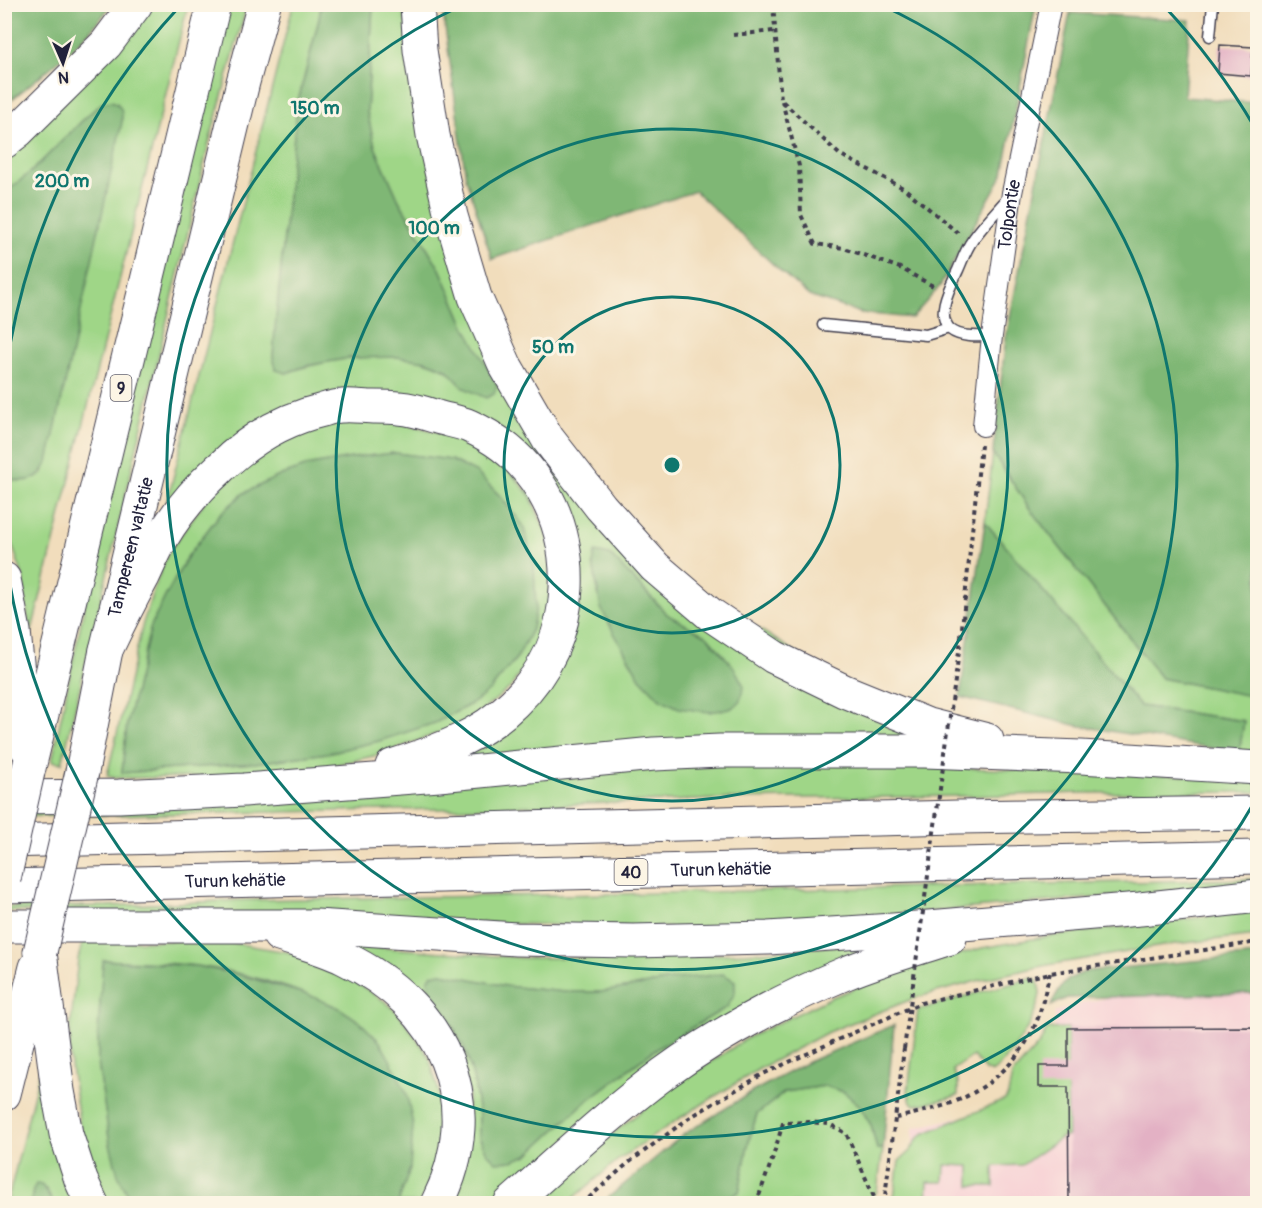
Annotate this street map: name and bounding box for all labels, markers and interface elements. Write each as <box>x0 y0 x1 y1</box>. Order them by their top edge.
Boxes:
north arrow <box>33 33 93 93</box>
text: N <box>58 67 70 87</box>
text: 150 m <box>291 97 340 120</box>
text: 200 m <box>35 170 89 193</box>
street label: Tolpontie <box>993 178 1026 251</box>
text: 100 m <box>408 217 460 240</box>
text: 50 m <box>532 336 574 359</box>
road number: 9 <box>110 375 132 401</box>
centre of rings <box>662 455 682 475</box>
street label: Tampereen valtatie <box>103 475 159 620</box>
street label: Turun kehätie <box>670 857 772 883</box>
road number: 40 <box>614 859 648 885</box>
street label: Turun kehätie <box>184 868 286 894</box>

